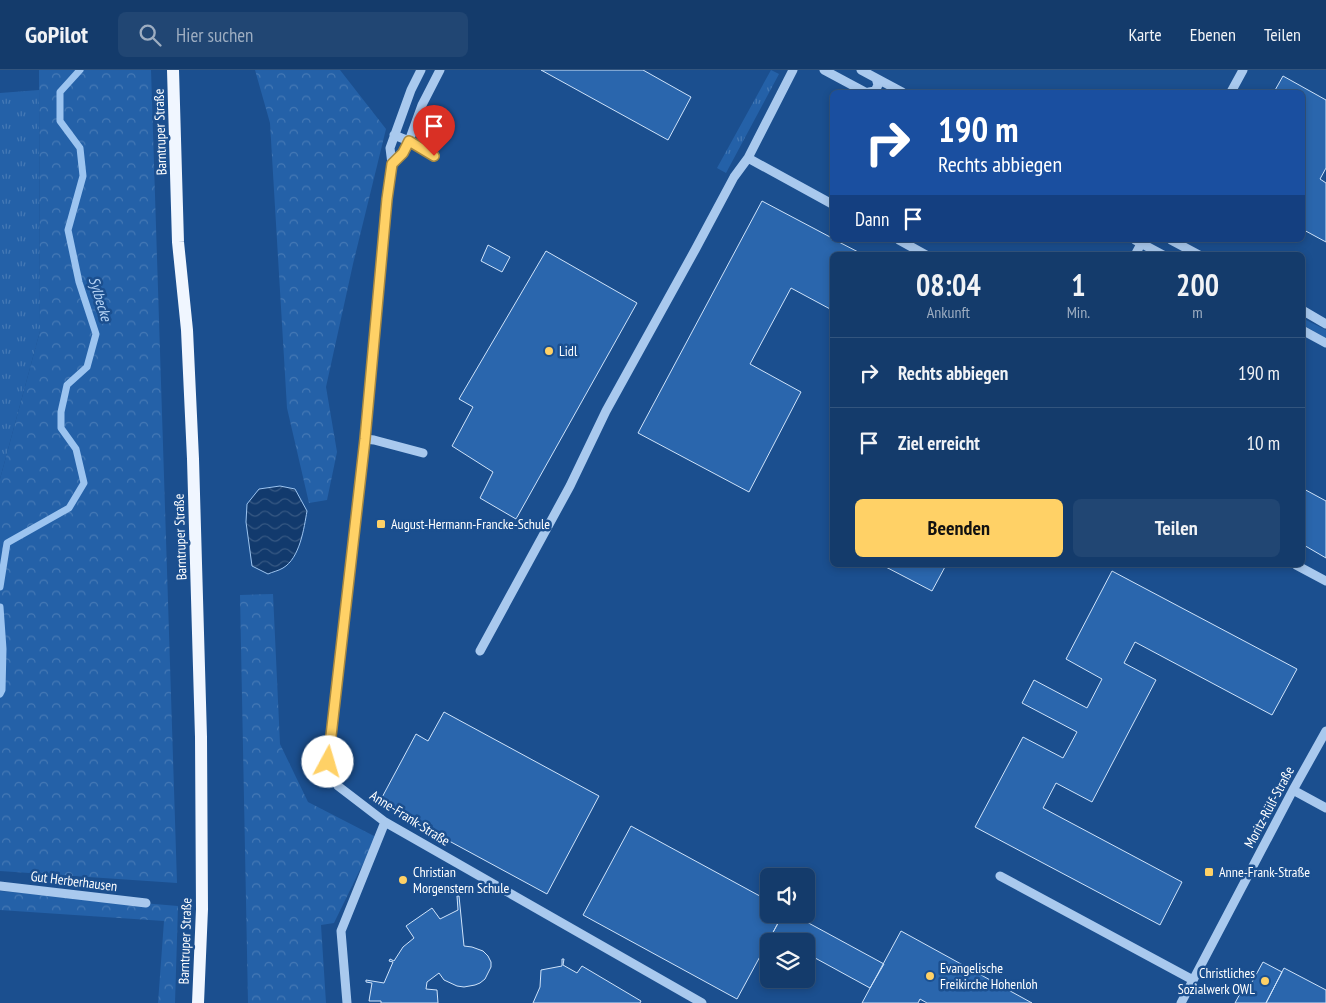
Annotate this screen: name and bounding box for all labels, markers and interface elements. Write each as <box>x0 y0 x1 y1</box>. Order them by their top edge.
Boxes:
search box <box>118 12 468 57</box>
text: GoPilot <box>25 19 88 50</box>
icon: search <box>136 21 164 49</box>
text: Hier suchen <box>176 23 253 47</box>
text: Karte <box>1128 23 1162 46</box>
text: Ebenen <box>1190 23 1236 46</box>
text: Teilen <box>1264 23 1301 46</box>
street label: Barntruper Straße <box>149 88 171 176</box>
pin <box>413 105 455 156</box>
text: 190 m <box>938 106 1019 152</box>
icon: right <box>855 110 920 175</box>
icon: arrive <box>420 112 448 140</box>
text: Rechts abbiegen <box>938 150 1062 178</box>
icon: arrive <box>899 205 927 233</box>
text: Dann <box>855 207 889 231</box>
text: 08:04 <box>916 265 981 304</box>
text: 1 <box>1071 265 1086 304</box>
text: 200 <box>1176 265 1219 304</box>
water label: Sylbecke <box>85 274 116 324</box>
text: Ankunft <box>927 302 970 322</box>
text: Min. <box>1067 302 1090 322</box>
text: m <box>1192 302 1203 322</box>
place label: Lidl <box>559 342 578 360</box>
marker: Lidl <box>543 345 555 357</box>
icon: right <box>855 359 883 387</box>
text: Rechts abbiegen <box>898 361 1008 385</box>
text: 190 m <box>1238 361 1280 385</box>
icon: arrive <box>855 429 883 457</box>
text: Ziel erreicht <box>898 431 980 455</box>
text: 10 m <box>1247 431 1280 455</box>
street label: Barntruper Straße <box>169 493 191 581</box>
button: Beenden <box>855 499 1063 557</box>
button: Teilen <box>1073 499 1280 557</box>
place label: August-Hermann-Francke-Schule <box>391 515 550 533</box>
marker: August-Hermann-Francke-Schule <box>375 518 387 530</box>
position arrow <box>301 735 353 787</box>
street label: Moritz-Rülf-Straße <box>1240 763 1298 851</box>
street label: Anne-Frank-Straße <box>367 786 454 850</box>
place label: Christian Morgenstern Schule <box>413 863 509 897</box>
place label: Anne-Frank-Straße <box>1219 863 1310 881</box>
marker: Anne-Frank-Straße <box>1203 866 1215 878</box>
street label: Gut Herberhausen <box>30 867 118 895</box>
map controls <box>760 868 815 988</box>
button: sound <box>760 868 815 923</box>
marker: Christian Morgenstern Schule <box>397 874 409 886</box>
street label: Barntruper Straße <box>174 897 196 985</box>
button: layers <box>760 933 815 988</box>
place label: Evangelische Freikirche Hohenloh <box>940 959 1038 993</box>
place label: Christliches Sozialwerk OWL <box>1178 964 1255 998</box>
marker: Evangelische Freikirche Hohenloh <box>924 970 936 982</box>
marker: Christliches Sozialwerk OWL <box>1259 975 1271 987</box>

